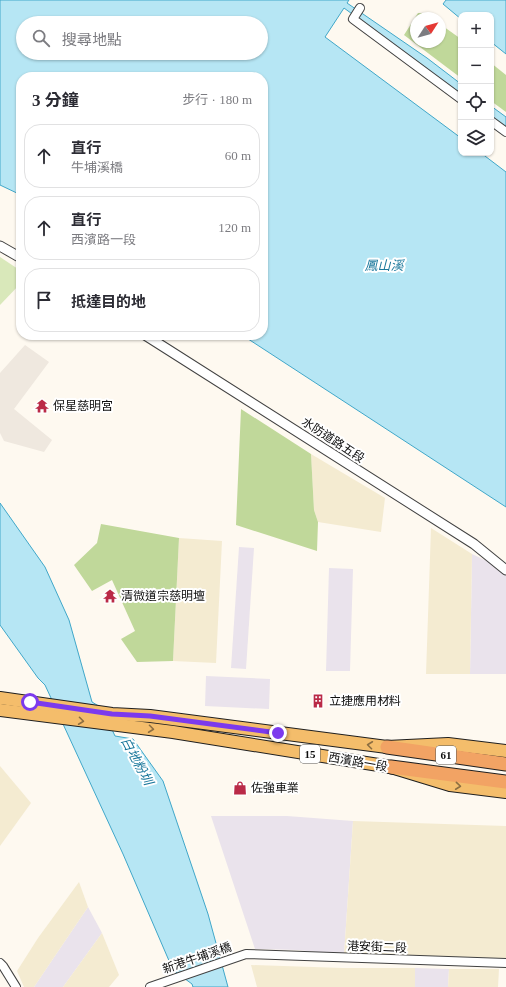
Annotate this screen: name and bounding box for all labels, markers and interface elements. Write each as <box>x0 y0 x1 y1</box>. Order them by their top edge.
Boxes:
north arrow <box>410 12 446 48</box>
map controls <box>458 12 494 156</box>
button: + <box>458 12 494 48</box>
search box <box>16 16 268 60</box>
icon: search <box>30 27 52 49</box>
text: 搜尋地點 <box>62 32 122 48</box>
button: − <box>458 48 494 84</box>
button: locate <box>458 84 494 120</box>
text: 3 分鐘 <box>32 91 79 110</box>
text: 步行 · 180 m <box>182 92 252 107</box>
button: layers <box>458 120 494 156</box>
text: 直行 <box>71 140 101 156</box>
icon: ahead <box>33 145 55 167</box>
text: 60 m <box>225 148 251 163</box>
text: 牛埔溪橋 <box>71 160 123 175</box>
text: 直行 <box>71 212 101 228</box>
icon: ahead <box>33 217 55 239</box>
text: 120 m <box>218 220 251 235</box>
text: 西濱路一段 <box>71 232 136 247</box>
water label: 鳳山溪 <box>364 258 405 273</box>
icon: arrive <box>33 289 55 311</box>
text: 抵達目的地 <box>71 294 146 310</box>
temple icon: 保星慈明宮 <box>34 398 50 414</box>
place label: 保星慈明宮 <box>53 399 113 413</box>
street label: 水防道路五段 <box>299 415 367 465</box>
temple icon: 清微道宗慈明壇 <box>102 588 118 604</box>
place label: 清微道宗慈明壇 <box>121 589 205 603</box>
route start <box>21 693 39 711</box>
building icon: 立捷應用材料 <box>310 693 326 709</box>
place label: 立捷應用材料 <box>329 694 401 708</box>
one-way arrow <box>78 716 84 725</box>
route end <box>269 724 287 742</box>
one-way arrow <box>148 725 154 734</box>
water label: 白地粉圳 <box>118 735 157 789</box>
one-way arrow <box>367 741 373 750</box>
road number: 15 <box>300 745 320 763</box>
road number: 61 <box>436 746 456 764</box>
street label: 西濱路一段 <box>327 750 389 774</box>
shop icon: 佐強車業 <box>232 780 248 796</box>
place label: 佐強車業 <box>251 781 299 795</box>
one-way arrow <box>455 781 461 790</box>
street label: 港安街二段 <box>347 939 407 955</box>
street label: 新港牛埔溪橋 <box>161 940 233 976</box>

